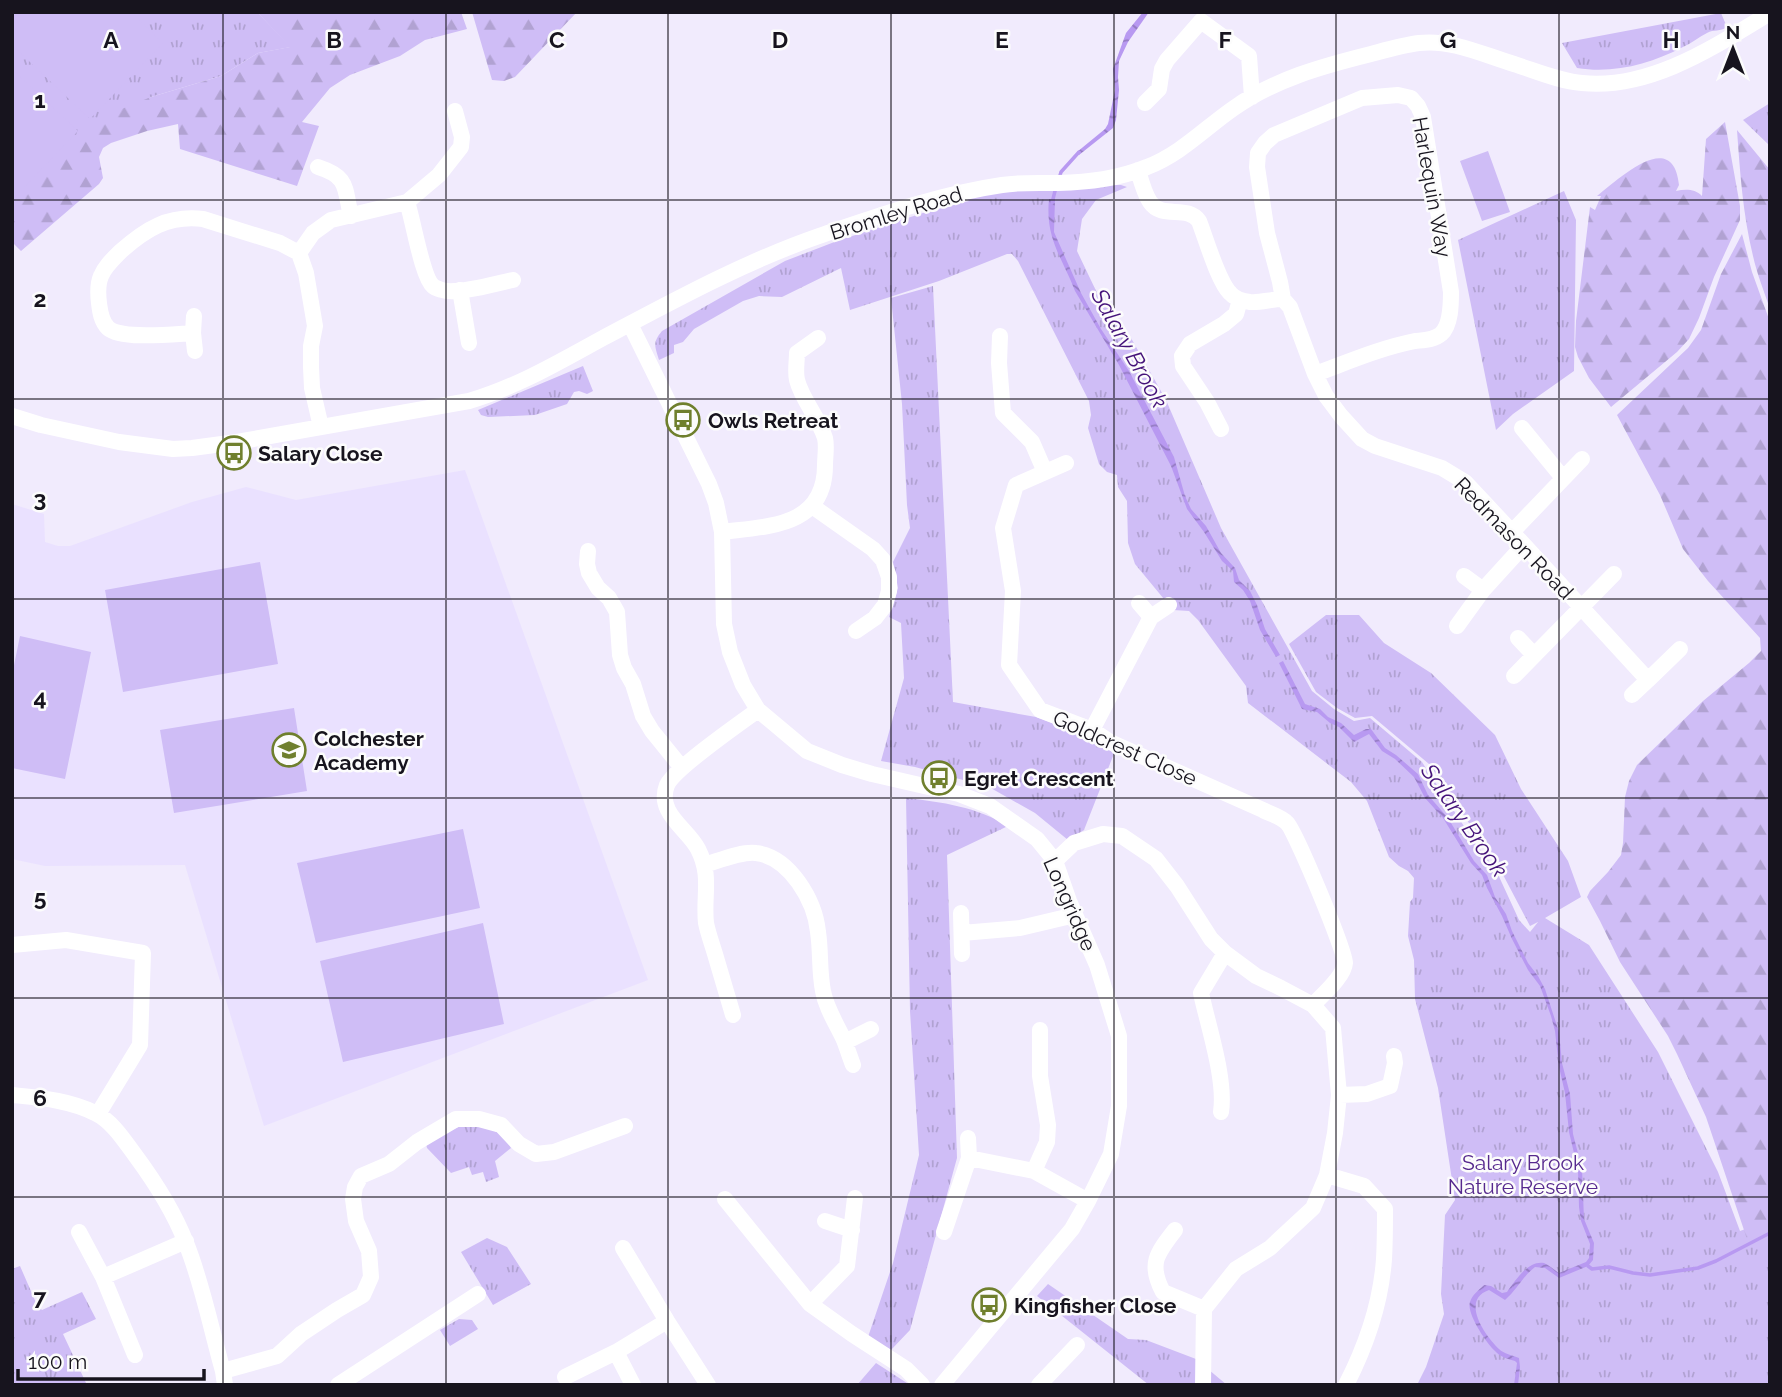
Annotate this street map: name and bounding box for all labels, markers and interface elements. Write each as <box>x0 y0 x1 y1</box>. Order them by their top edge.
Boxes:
north arrow <box>1698 14 1768 84</box>
text: N <box>1726 21 1740 43</box>
text: A <box>103 26 119 53</box>
text: B <box>326 26 342 53</box>
text: C <box>549 26 565 53</box>
text: D <box>772 26 788 53</box>
text: E <box>995 26 1009 53</box>
text: F <box>1218 26 1232 53</box>
text: G <box>1440 26 1456 53</box>
text: H <box>1662 26 1680 53</box>
text: 1 <box>34 86 46 113</box>
street label: Harlequin Way <box>1407 115 1457 259</box>
street label: Bromley Road <box>827 181 965 245</box>
water label: Salary Brook <box>1086 283 1174 412</box>
text: 2 <box>34 285 46 312</box>
bus stop icon: Owls Retreat <box>664 401 702 439</box>
place label: Owls Retreat <box>708 408 838 433</box>
bus stop icon: Salary Close <box>215 434 253 472</box>
place label: Salary Close <box>258 441 383 466</box>
street label: Redmason Road <box>1449 472 1579 604</box>
text: 3 <box>34 485 46 512</box>
text: 4 <box>33 684 47 711</box>
street label: Goldcrest Close <box>1049 705 1201 791</box>
place label: Colchester Academy <box>314 726 424 775</box>
school or university icon: Colchester Academy <box>270 731 308 769</box>
water label: Salary Brook <box>1415 757 1514 882</box>
bus stop icon: Egret Crescent <box>920 759 958 797</box>
place label: Egret Crescent <box>964 766 1114 791</box>
street label: Longridge <box>1038 853 1102 955</box>
text: 5 <box>34 884 47 911</box>
text: 6 <box>33 1084 47 1111</box>
park label: Salary Brook Nature Reserve <box>1448 1150 1598 1199</box>
text: 7 <box>34 1283 47 1310</box>
bus stop icon: Kingfisher Close <box>970 1286 1008 1324</box>
place label: Kingfisher Close <box>1014 1293 1177 1318</box>
scale bar <box>18 1338 203 1382</box>
text: 100 m <box>28 1349 87 1374</box>

